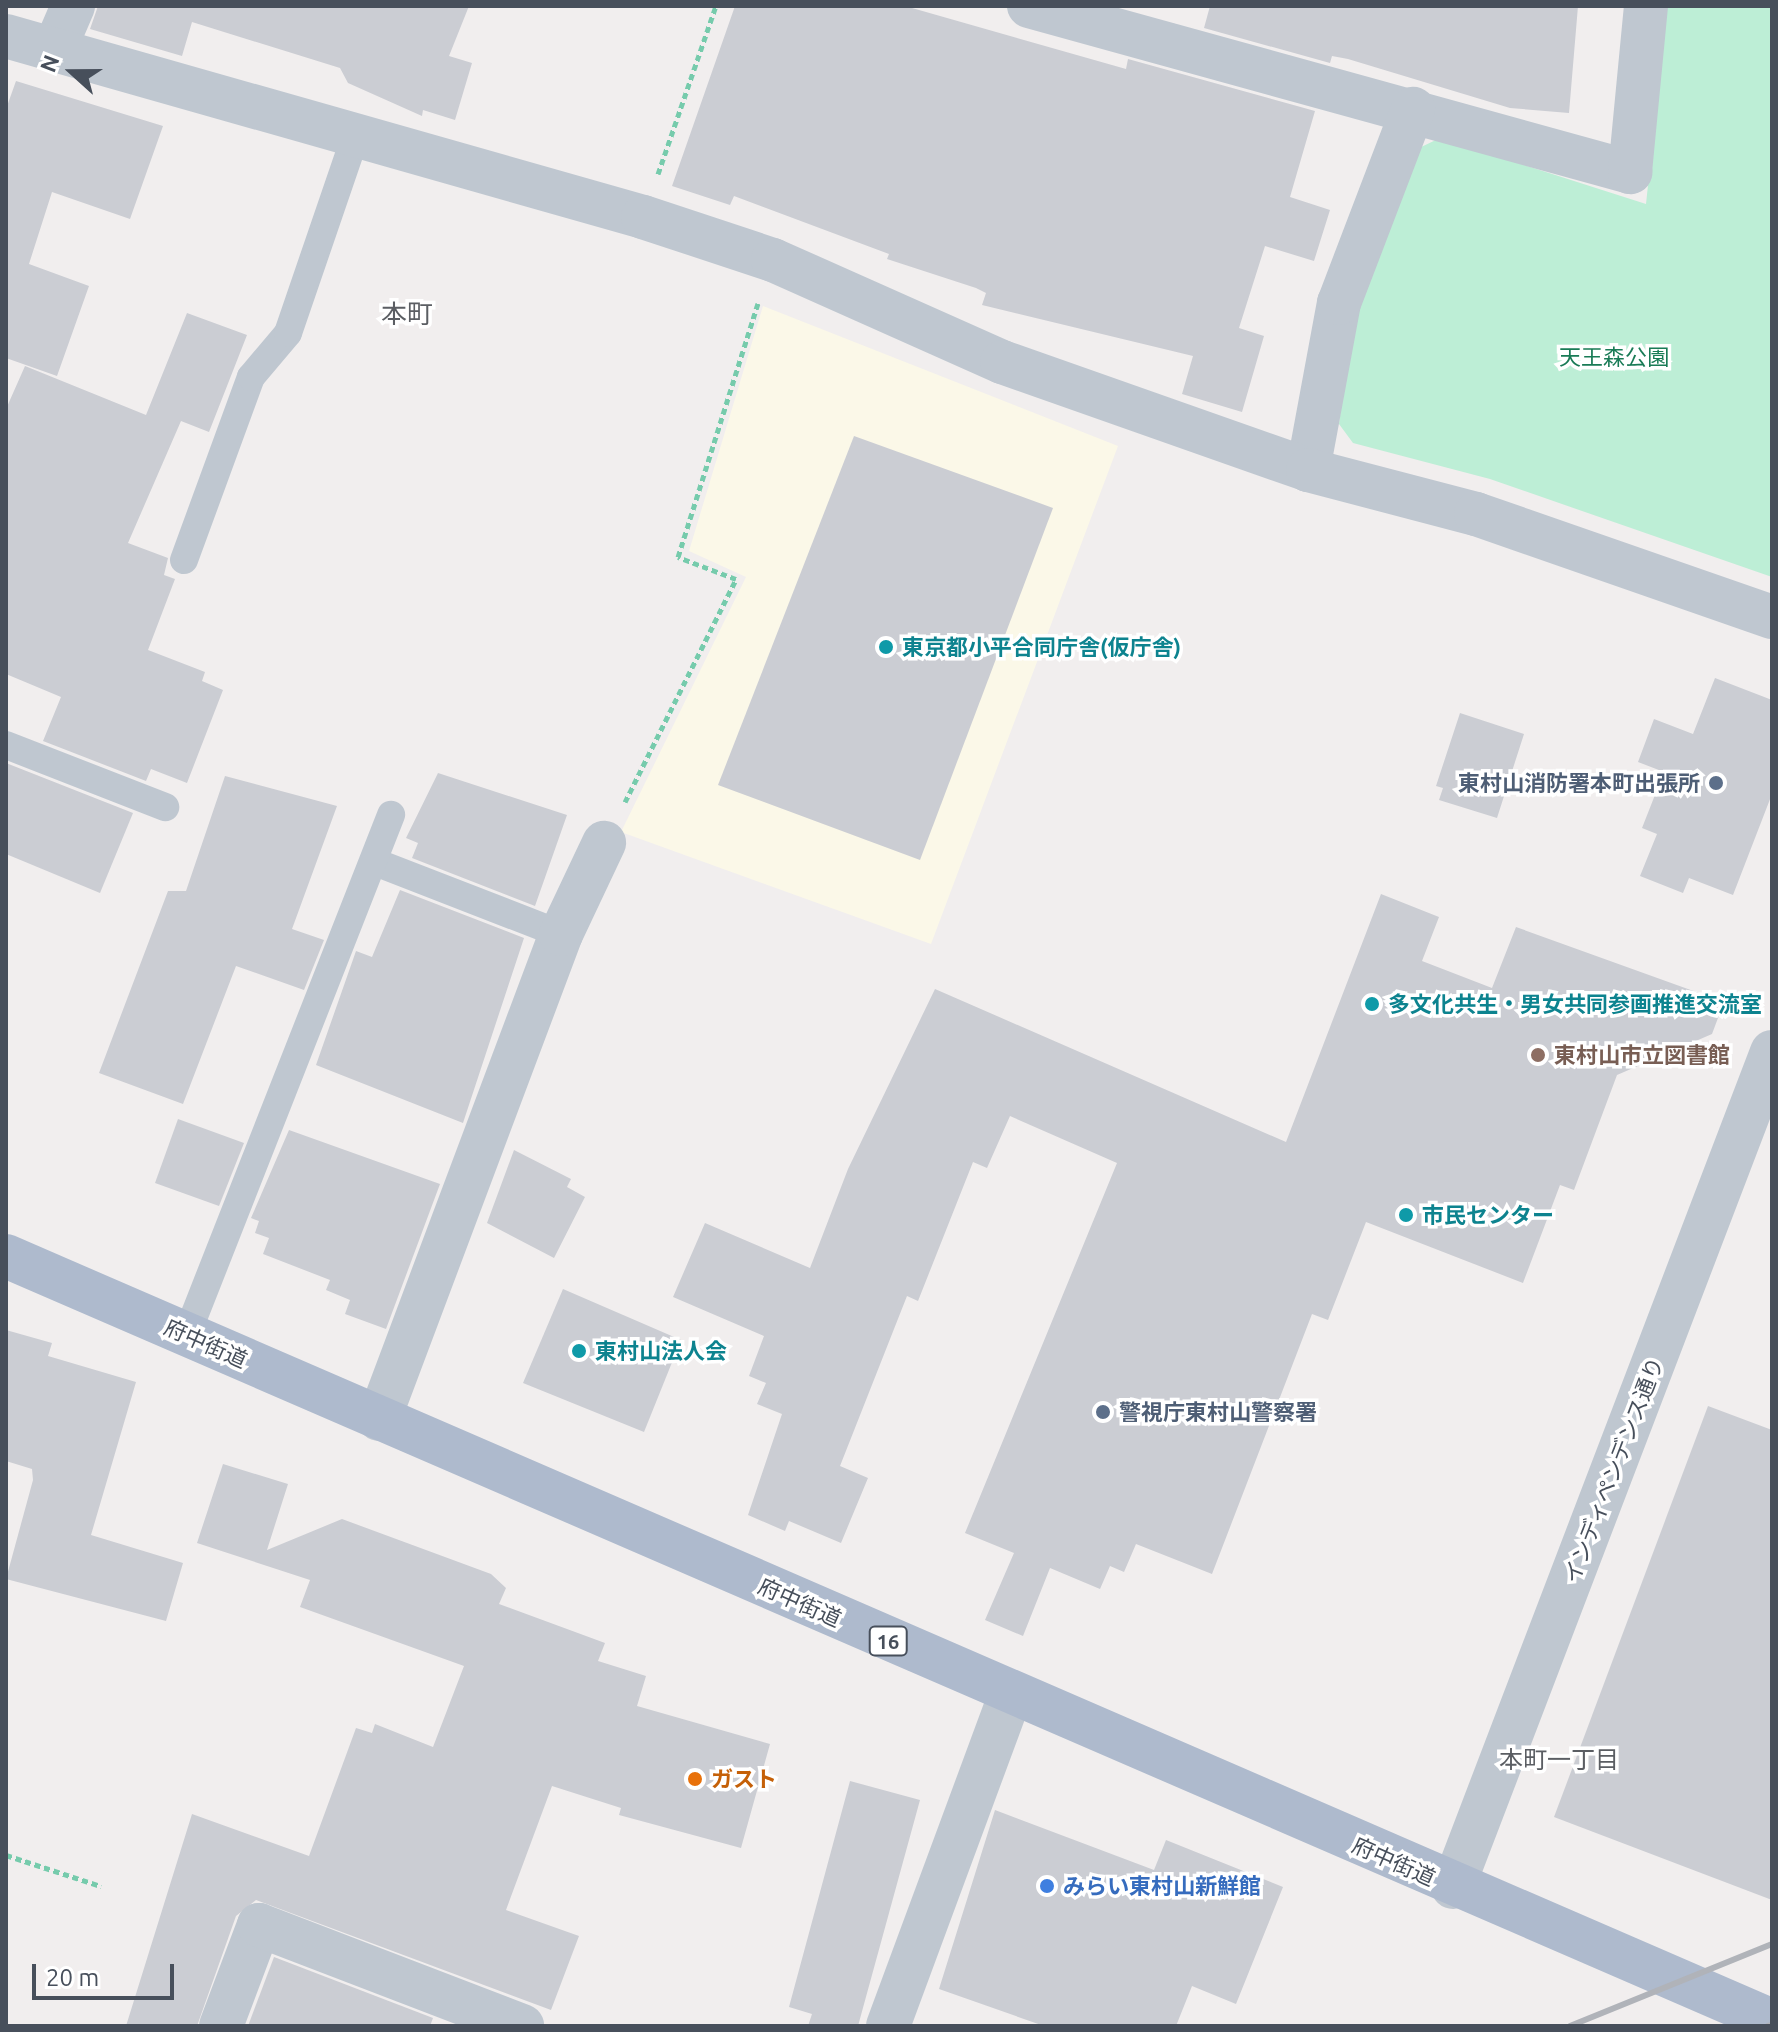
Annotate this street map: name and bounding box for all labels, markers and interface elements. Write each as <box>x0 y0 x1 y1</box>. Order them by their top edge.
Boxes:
north arrow <box>32 32 112 112</box>
text: N <box>35 51 64 75</box>
district label: 本町 <box>381 298 433 330</box>
park label: 天王森公園 <box>1559 344 1669 370</box>
place label: 東京都小平合同庁舎(仮庁舎) <box>902 634 1181 660</box>
marker: 東京都小平合同庁舎(仮庁舎) <box>877 638 895 656</box>
place label: 東村山消防署本町出張所 <box>1458 770 1700 796</box>
marker: 東村山消防署本町出張所 <box>1707 774 1725 792</box>
place label: 多文化共生・男女共同参画推進交流室 <box>1388 991 1762 1017</box>
marker: 多文化共生・男女共同参画推進交流室 <box>1363 995 1381 1013</box>
place label: 東村山市立図書館 <box>1554 1042 1730 1068</box>
marker: 東村山市立図書館 <box>1529 1046 1547 1064</box>
place label: 市民センター <box>1422 1202 1554 1228</box>
marker: 市民センター <box>1397 1206 1415 1224</box>
street label: 府中街道 <box>160 1313 252 1373</box>
place label: 東村山法人会 <box>595 1338 727 1364</box>
marker: 東村山法人会 <box>570 1342 588 1360</box>
street label: インディペンデンス通り <box>1557 1352 1669 1588</box>
place label: 警視庁東村山警察署 <box>1119 1399 1317 1425</box>
marker: 警視庁東村山警察署 <box>1094 1403 1112 1421</box>
street label: 府中街道 <box>754 1572 846 1632</box>
road number: 16 <box>868 1625 908 1657</box>
district label: 本町一丁目 <box>1499 1746 1619 1774</box>
place label: ガスト <box>711 1766 777 1792</box>
marker: ガスト <box>686 1770 704 1788</box>
street label: 府中街道 <box>1348 1831 1440 1891</box>
place label: みらい東村山新鮮館 <box>1063 1873 1261 1899</box>
marker: みらい東村山新鮮館 <box>1038 1877 1056 1895</box>
scale bar <box>36 1948 178 1998</box>
text: 20 m <box>46 1964 99 1991</box>

